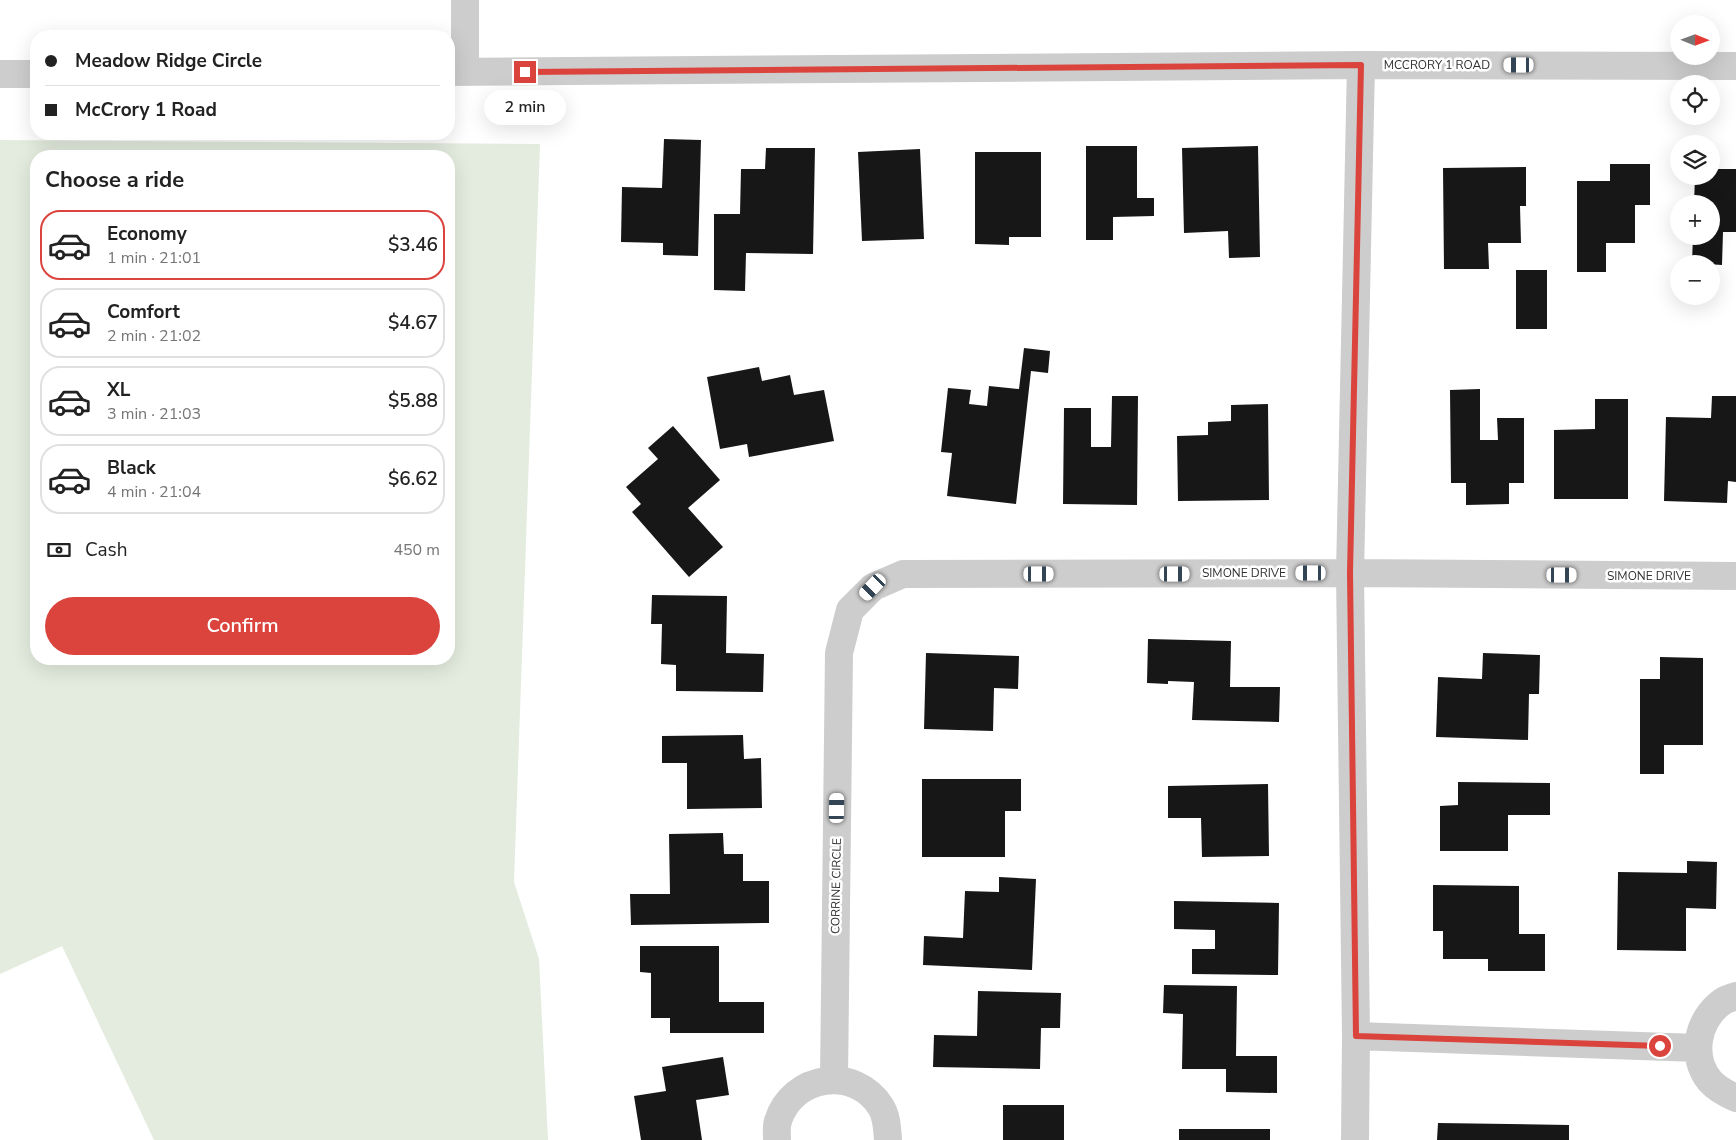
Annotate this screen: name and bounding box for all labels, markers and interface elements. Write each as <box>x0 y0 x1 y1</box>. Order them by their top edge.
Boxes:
north arrow <box>1670 15 1720 65</box>
map controls <box>1670 15 1720 305</box>
text: Meadow Ridge Circle <box>75 48 262 74</box>
street label: MCCRORY 1 ROAD <box>1384 57 1490 73</box>
car <box>1504 58 1534 73</box>
route end <box>514 61 536 83</box>
button: locate <box>1670 75 1720 125</box>
callout: 2 min <box>484 90 566 124</box>
text: 2 min <box>505 96 545 118</box>
text: McCrory 1 Road <box>75 97 217 123</box>
button: layers <box>1670 135 1720 185</box>
text: Choose a ride <box>45 165 184 195</box>
button: + <box>1670 195 1720 245</box>
text: Economy <box>107 221 187 247</box>
icon: car <box>47 223 92 268</box>
text: $3.46 <box>388 232 438 258</box>
text: 1 min · 21:01 <box>107 247 201 269</box>
button: − <box>1670 255 1720 305</box>
text: Comfort <box>107 299 180 325</box>
icon: car <box>47 301 92 346</box>
text: $4.67 <box>388 310 438 336</box>
text: 2 min · 21:02 <box>107 325 201 347</box>
text: XL <box>107 377 130 403</box>
icon: car <box>47 379 92 424</box>
text: $5.88 <box>388 388 438 414</box>
text: 3 min · 21:03 <box>107 403 201 425</box>
text: Black <box>107 455 156 481</box>
icon: car <box>47 457 92 502</box>
text: $6.62 <box>388 466 438 492</box>
text: 4 min · 21:04 <box>107 481 201 503</box>
icon: cash <box>45 536 73 564</box>
text: Cash <box>85 537 127 563</box>
text: 450 m <box>393 539 440 561</box>
street label: SIMONE DRIVE <box>1202 565 1286 581</box>
car <box>1296 566 1326 581</box>
car <box>1024 567 1054 582</box>
car <box>1160 567 1190 582</box>
car <box>1547 568 1577 583</box>
street label: SIMONE DRIVE <box>1607 568 1691 584</box>
car <box>857 571 888 603</box>
button: Confirm <box>45 597 440 655</box>
car <box>829 793 844 823</box>
street label: CORRINE CIRCLE <box>827 838 845 934</box>
route start <box>1649 1035 1671 1057</box>

